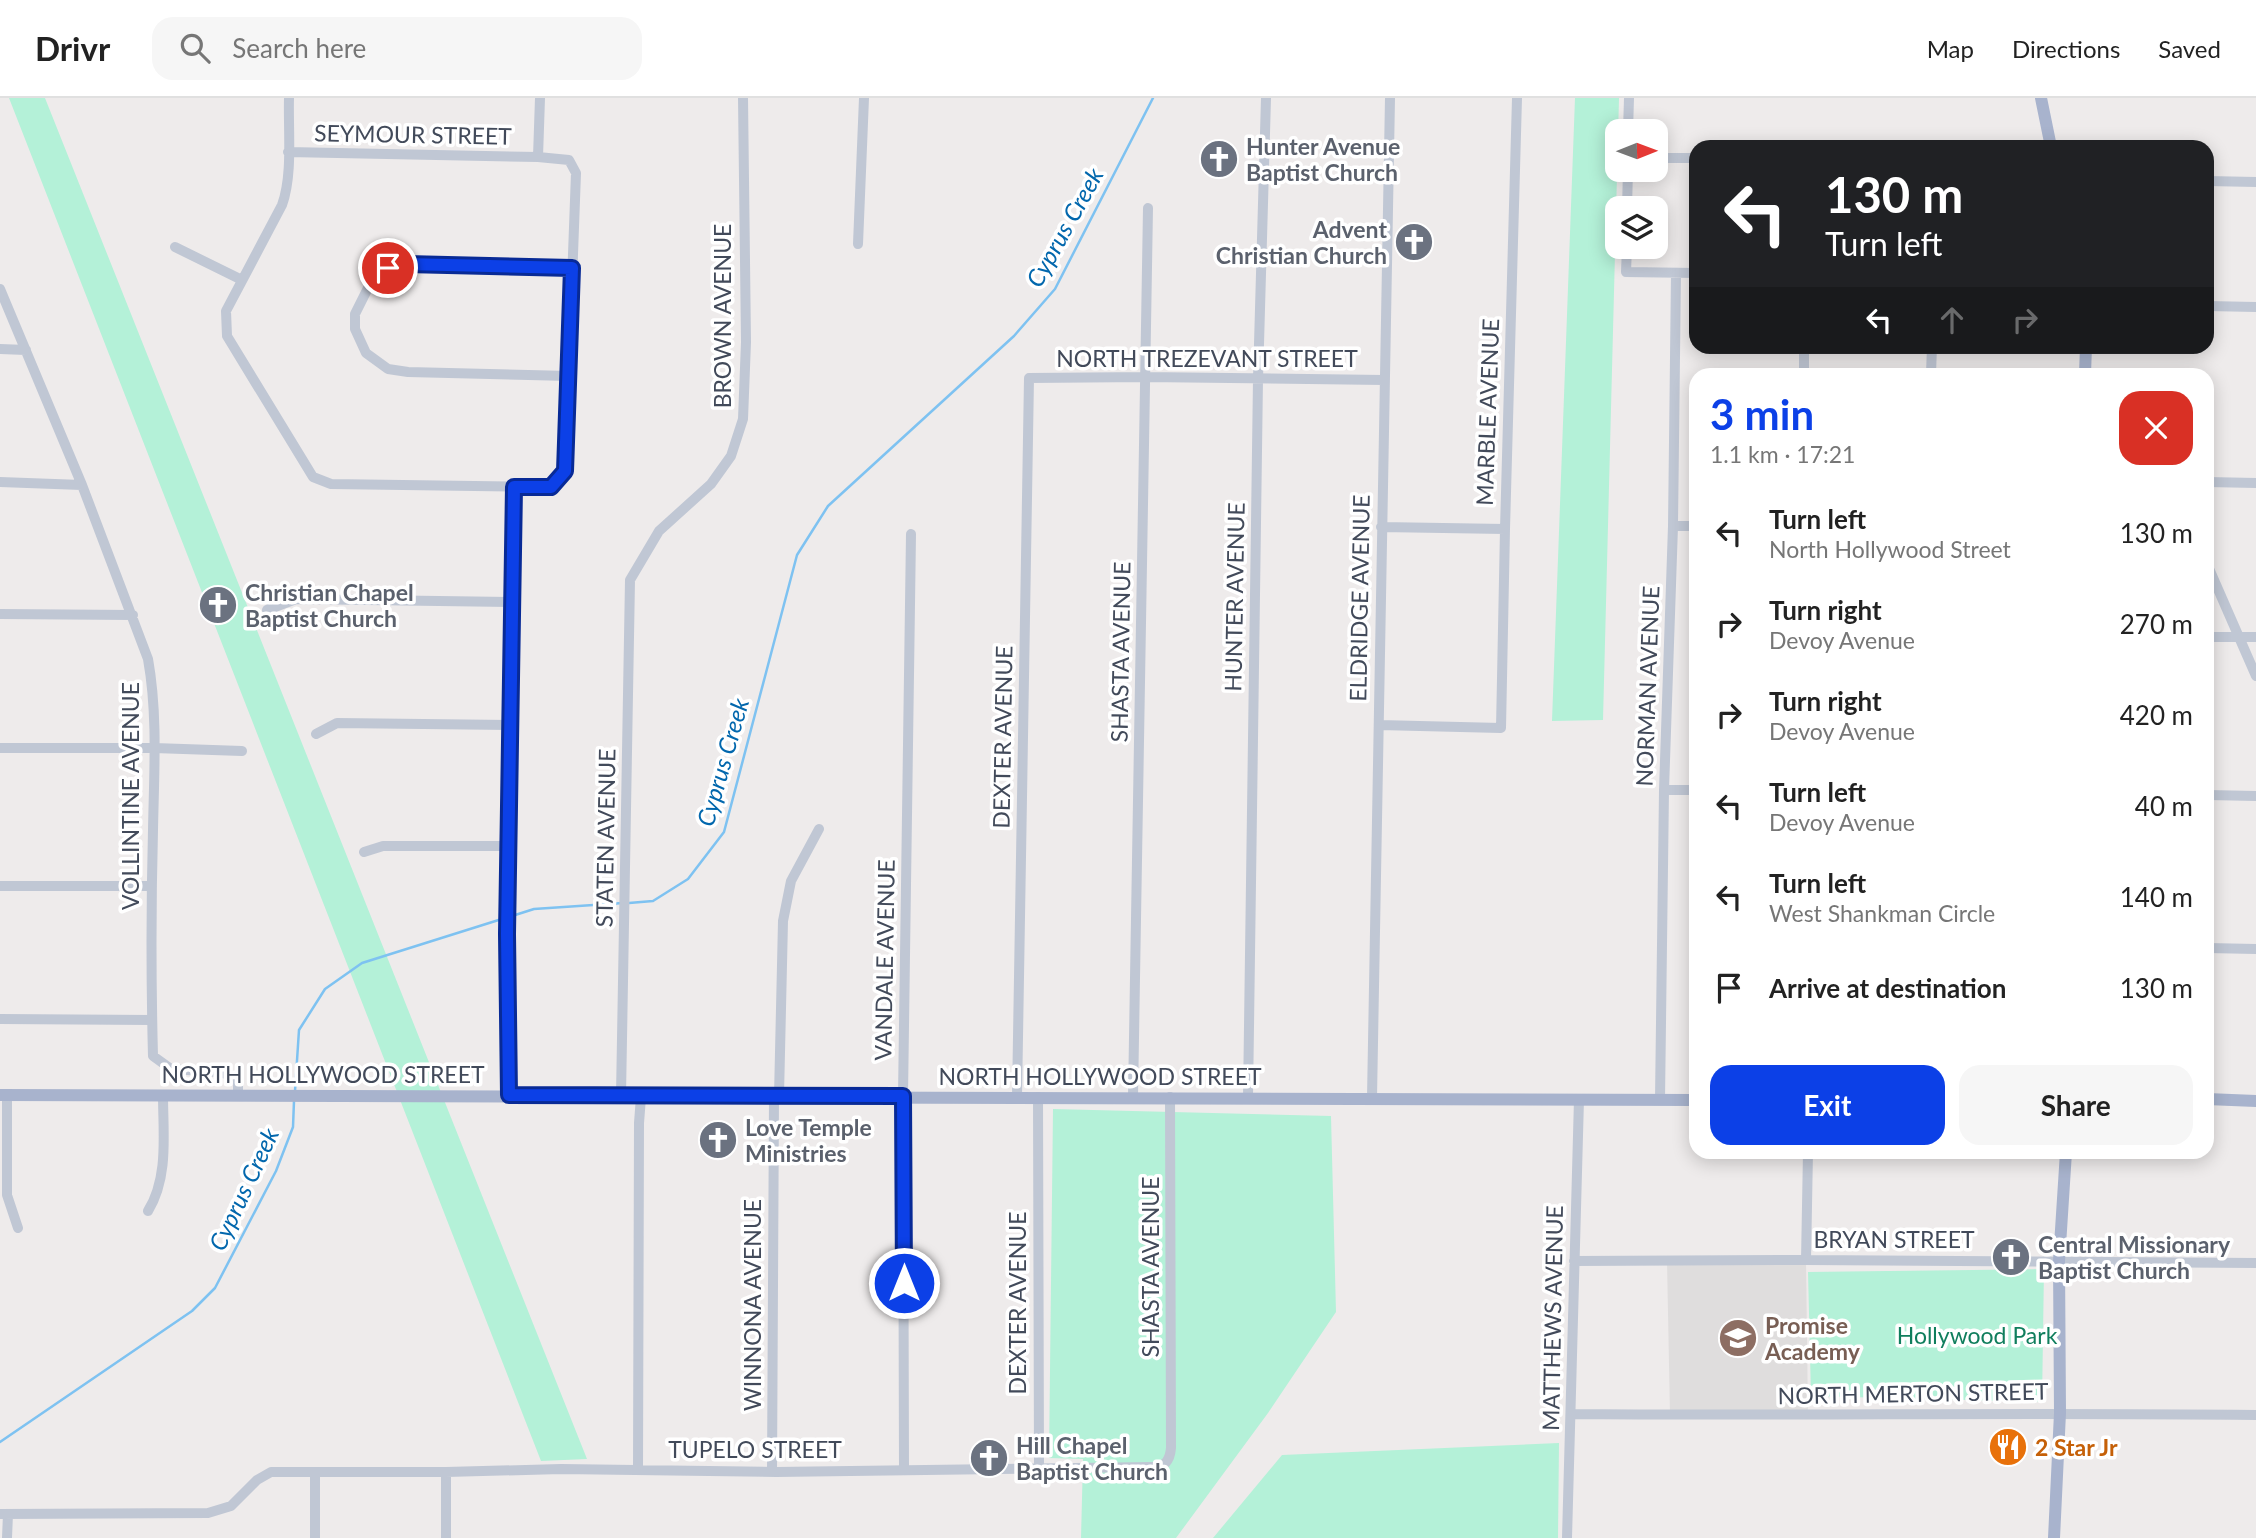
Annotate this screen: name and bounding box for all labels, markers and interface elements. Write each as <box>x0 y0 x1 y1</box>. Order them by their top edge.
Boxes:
search box <box>152 17 642 80</box>
text: Drivr <box>35 28 110 68</box>
icon: search <box>176 29 214 67</box>
text: Search here <box>232 32 366 64</box>
text: Map <box>1927 34 1974 63</box>
text: Directions <box>2012 34 2120 63</box>
text: Saved <box>2158 34 2221 63</box>
street label: SEYMOUR STREET <box>314 118 512 150</box>
north arrow <box>1605 119 1668 182</box>
map controls <box>1605 119 1668 259</box>
place label: Hunter Avenue Baptist Church <box>1246 132 1400 186</box>
church icon: Hunter Avenue Baptist Church <box>1198 138 1240 180</box>
water label: Cyprus Creek <box>1019 162 1109 292</box>
text: 130 m <box>1825 165 1963 223</box>
icon: left <box>1710 168 1801 259</box>
button: layers <box>1605 196 1668 259</box>
place label: Advent Christian Church <box>1216 215 1387 269</box>
church icon: Advent Christian Church <box>1393 221 1435 263</box>
street label: BROWN AVENUE <box>708 224 736 408</box>
text: Turn left <box>1825 224 1942 263</box>
pin <box>358 238 418 298</box>
icon: arrive <box>369 249 407 287</box>
icon: left <box>1860 301 1898 339</box>
icon: ahead <box>1933 301 1971 339</box>
icon: right <box>2006 301 2044 339</box>
street label: MARBLE AVENUE <box>1470 318 1504 506</box>
street label: NORTH TREZEVANT STREET <box>1056 344 1358 372</box>
text: 3 min <box>1710 389 1814 439</box>
button: close <box>2119 391 2193 465</box>
text: 1.1 km · 17:21 <box>1710 440 1855 468</box>
street label: ELDRIDGE AVENUE <box>1343 494 1375 702</box>
street label: HUNTER AVENUE <box>1218 502 1250 692</box>
text: Turn left <box>1769 503 1866 535</box>
icon: left <box>1710 514 1748 552</box>
text: 130 m <box>2120 517 2193 549</box>
text: North Hollywood Street <box>1769 535 2011 563</box>
street label: SHASTA AVENUE <box>1104 561 1136 743</box>
place label: Christian Chapel Baptist Church <box>245 578 414 632</box>
church icon: Christian Chapel Baptist Church <box>197 584 239 626</box>
street label: NORMAN AVENUE <box>1630 585 1664 787</box>
text: Turn right <box>1769 594 1882 626</box>
icon: right <box>1710 605 1748 643</box>
text: 270 m <box>2120 608 2193 640</box>
text: Devoy Avenue <box>1769 626 1915 654</box>
street label: DEXTER AVENUE <box>986 645 1018 829</box>
street label: VOLLINTINE AVENUE <box>116 682 144 910</box>
text: Turn right <box>1769 685 1882 717</box>
water label: Cyprus Creek <box>690 694 754 829</box>
icon: right <box>1710 696 1748 734</box>
text: 420 m <box>2120 699 2193 731</box>
text: Devoy Avenue <box>1769 717 1915 745</box>
street label: STATEN AVENUE <box>589 748 621 928</box>
text: Turn left <box>1769 776 1866 808</box>
icon: left <box>1710 787 1748 825</box>
text: 40 m <box>2135 790 2193 822</box>
text: Devoy Avenue <box>1769 808 1915 836</box>
street label: VANDALE AVENUE <box>868 859 900 1061</box>
text: Turn left <box>1769 867 1866 899</box>
icon: left <box>1710 878 1748 916</box>
text: 140 m <box>2120 881 2193 913</box>
text: West Shankman Circle <box>1769 899 1995 927</box>
icon: arrive <box>1710 969 1748 1007</box>
text: Arrive at destination <box>1769 972 2006 1004</box>
text: 130 m <box>2120 972 2193 1004</box>
street label: NORTH HOLLYWOOD STREET <box>161 1060 485 1088</box>
street label: NORTH HOLLYWOOD STREET <box>938 1062 1262 1090</box>
button: Exit <box>1710 1065 1945 1145</box>
button: Share <box>1959 1065 2193 1145</box>
place label: Love Temple Ministries <box>745 1113 872 1167</box>
church icon: Love Temple Ministries <box>697 1119 739 1161</box>
water label: Cyprus Creek <box>202 1123 284 1255</box>
street label: SHASTA AVENUE <box>1136 1177 1164 1357</box>
street label: WINNONA AVENUE <box>738 1199 766 1411</box>
street label: MATTHEWS AVENUE <box>1536 1205 1568 1431</box>
street label: DEXTER AVENUE <box>1003 1211 1031 1395</box>
street label: BRYAN STREET <box>1813 1225 1975 1253</box>
place label: Central Missionary Baptist Church <box>2038 1230 2231 1284</box>
church icon: Central Missionary Baptist Church <box>1990 1236 2032 1278</box>
position arrow <box>867 1246 941 1320</box>
place label: Promise Academy <box>1764 1311 1861 1365</box>
school or university icon: Promise Academy <box>1717 1317 1759 1359</box>
park label: Hollywood Park <box>1897 1321 2058 1349</box>
street label: NORTH MERTON STREET <box>1777 1377 2049 1409</box>
restaurant icon: 2 Star Jr <box>1987 1426 2029 1468</box>
place label: Hill Chapel Baptist Church <box>1016 1431 1168 1485</box>
place label: 2 Star Jr <box>2035 1433 2118 1461</box>
street label: TUPELO STREET <box>668 1435 842 1463</box>
church icon: Hill Chapel Baptist Church <box>968 1437 1010 1479</box>

